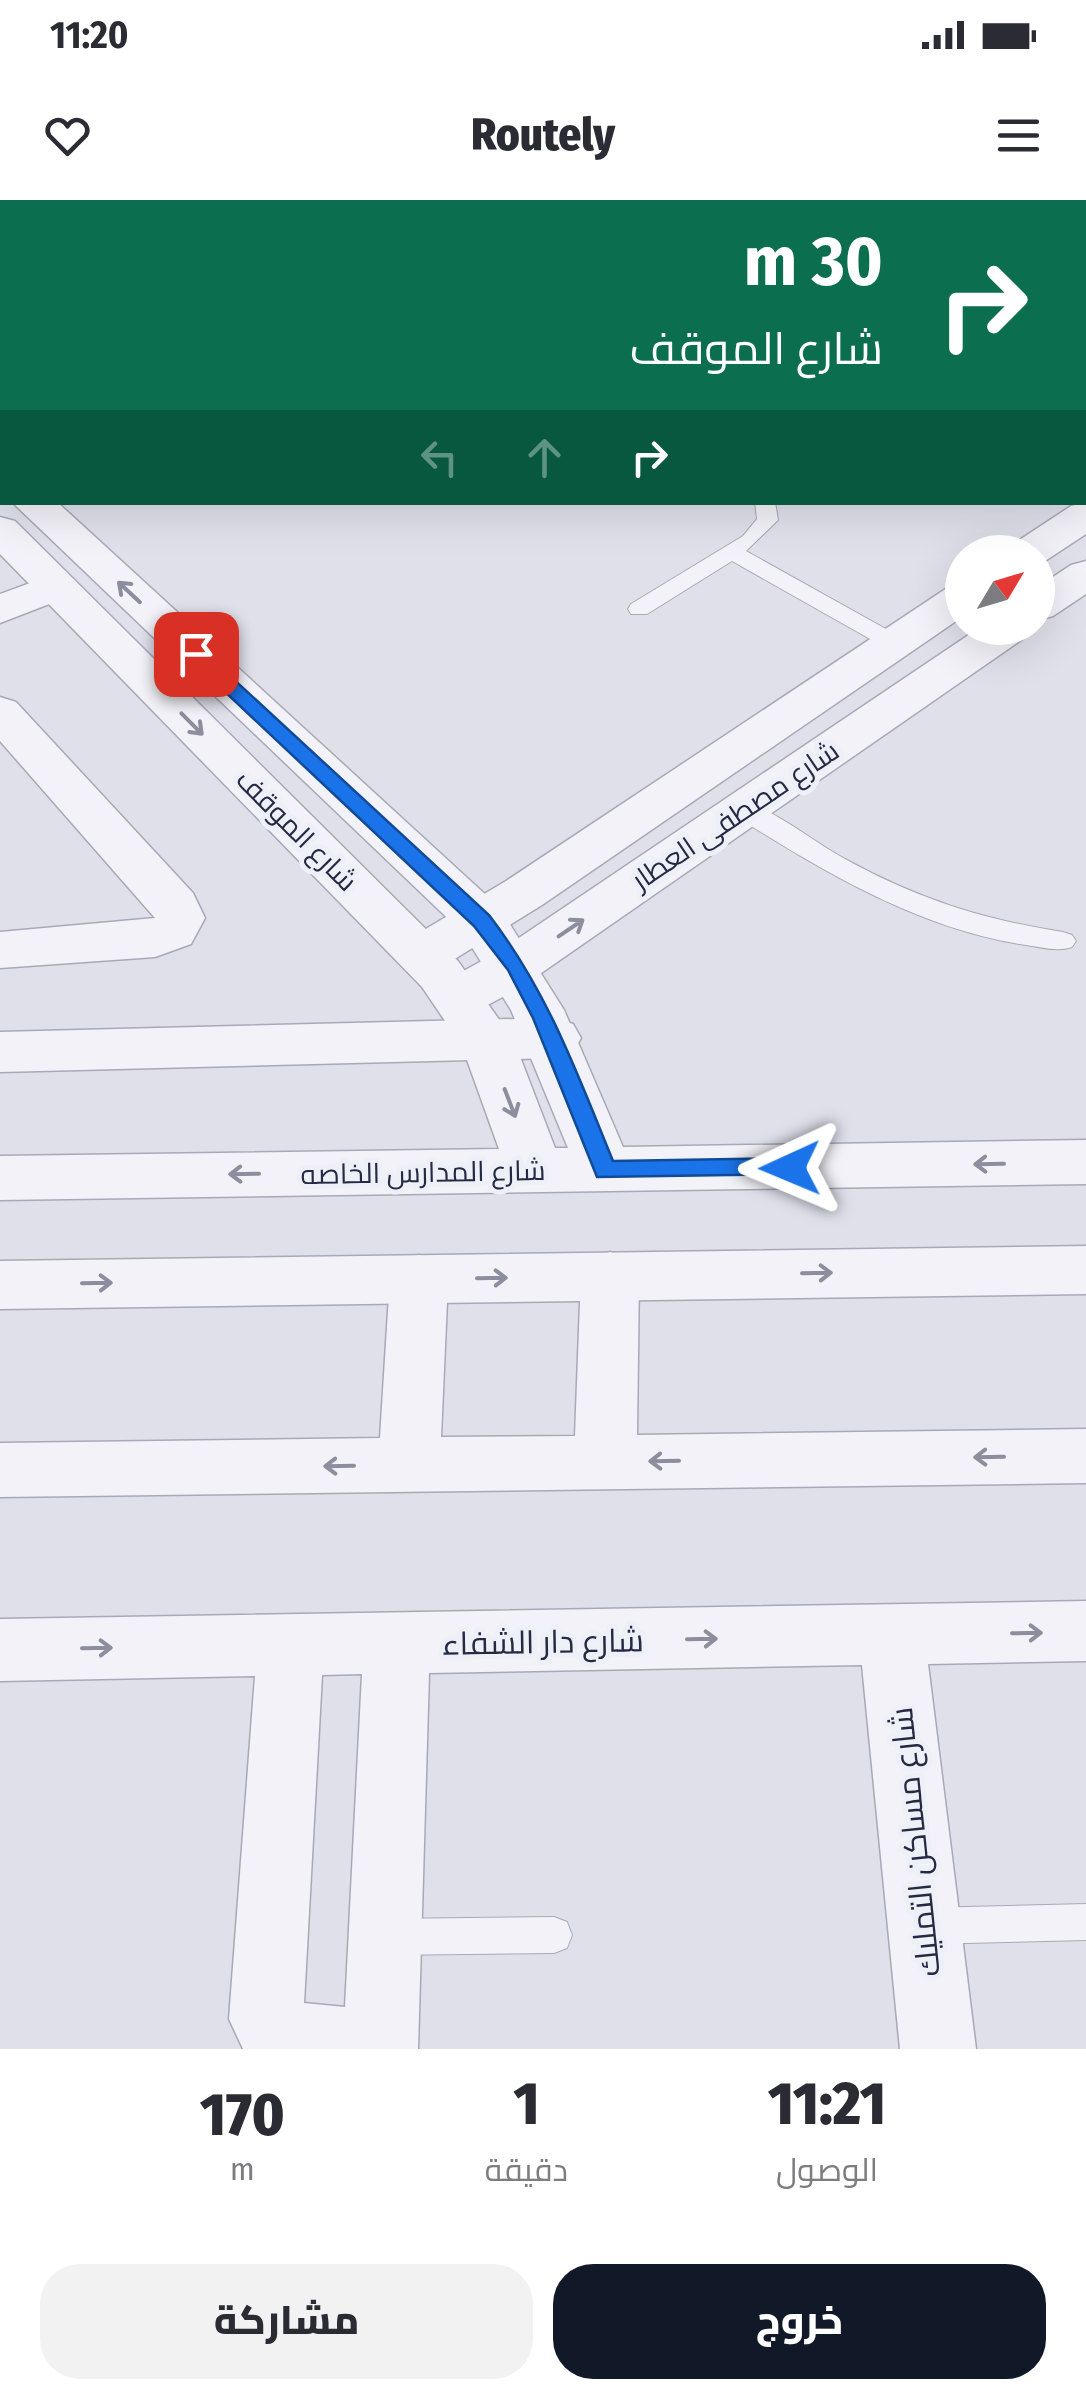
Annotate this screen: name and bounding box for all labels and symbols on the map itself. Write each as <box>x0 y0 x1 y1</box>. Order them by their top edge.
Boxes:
north arrow <box>945 535 1055 645</box>
one-way arrow <box>117 581 142 604</box>
pin <box>154 612 239 697</box>
one-way arrow <box>179 712 203 736</box>
street label: شارع مصطفى العطار <box>624 734 846 900</box>
street label: شارع الموقف <box>228 763 364 899</box>
one-way arrow <box>556 918 584 939</box>
one-way arrow <box>502 1086 520 1117</box>
position arrow <box>738 1116 842 1220</box>
street label: شارع المدارس الخاصه <box>300 1154 546 1193</box>
one-way arrow <box>973 1154 1006 1174</box>
one-way arrow <box>228 1165 260 1184</box>
one-way arrow <box>801 1264 833 1283</box>
one-way arrow <box>476 1268 508 1288</box>
one-way arrow <box>81 1274 113 1293</box>
one-way arrow <box>973 1448 1006 1466</box>
one-way arrow <box>648 1452 680 1471</box>
one-way arrow <box>323 1456 355 1475</box>
street label: شارع دار الشفاء <box>442 1621 644 1666</box>
one-way arrow <box>1011 1623 1043 1642</box>
one-way arrow <box>686 1630 718 1648</box>
one-way arrow <box>81 1639 113 1658</box>
street label: شارع مساكن التمليك <box>882 1705 951 1979</box>

